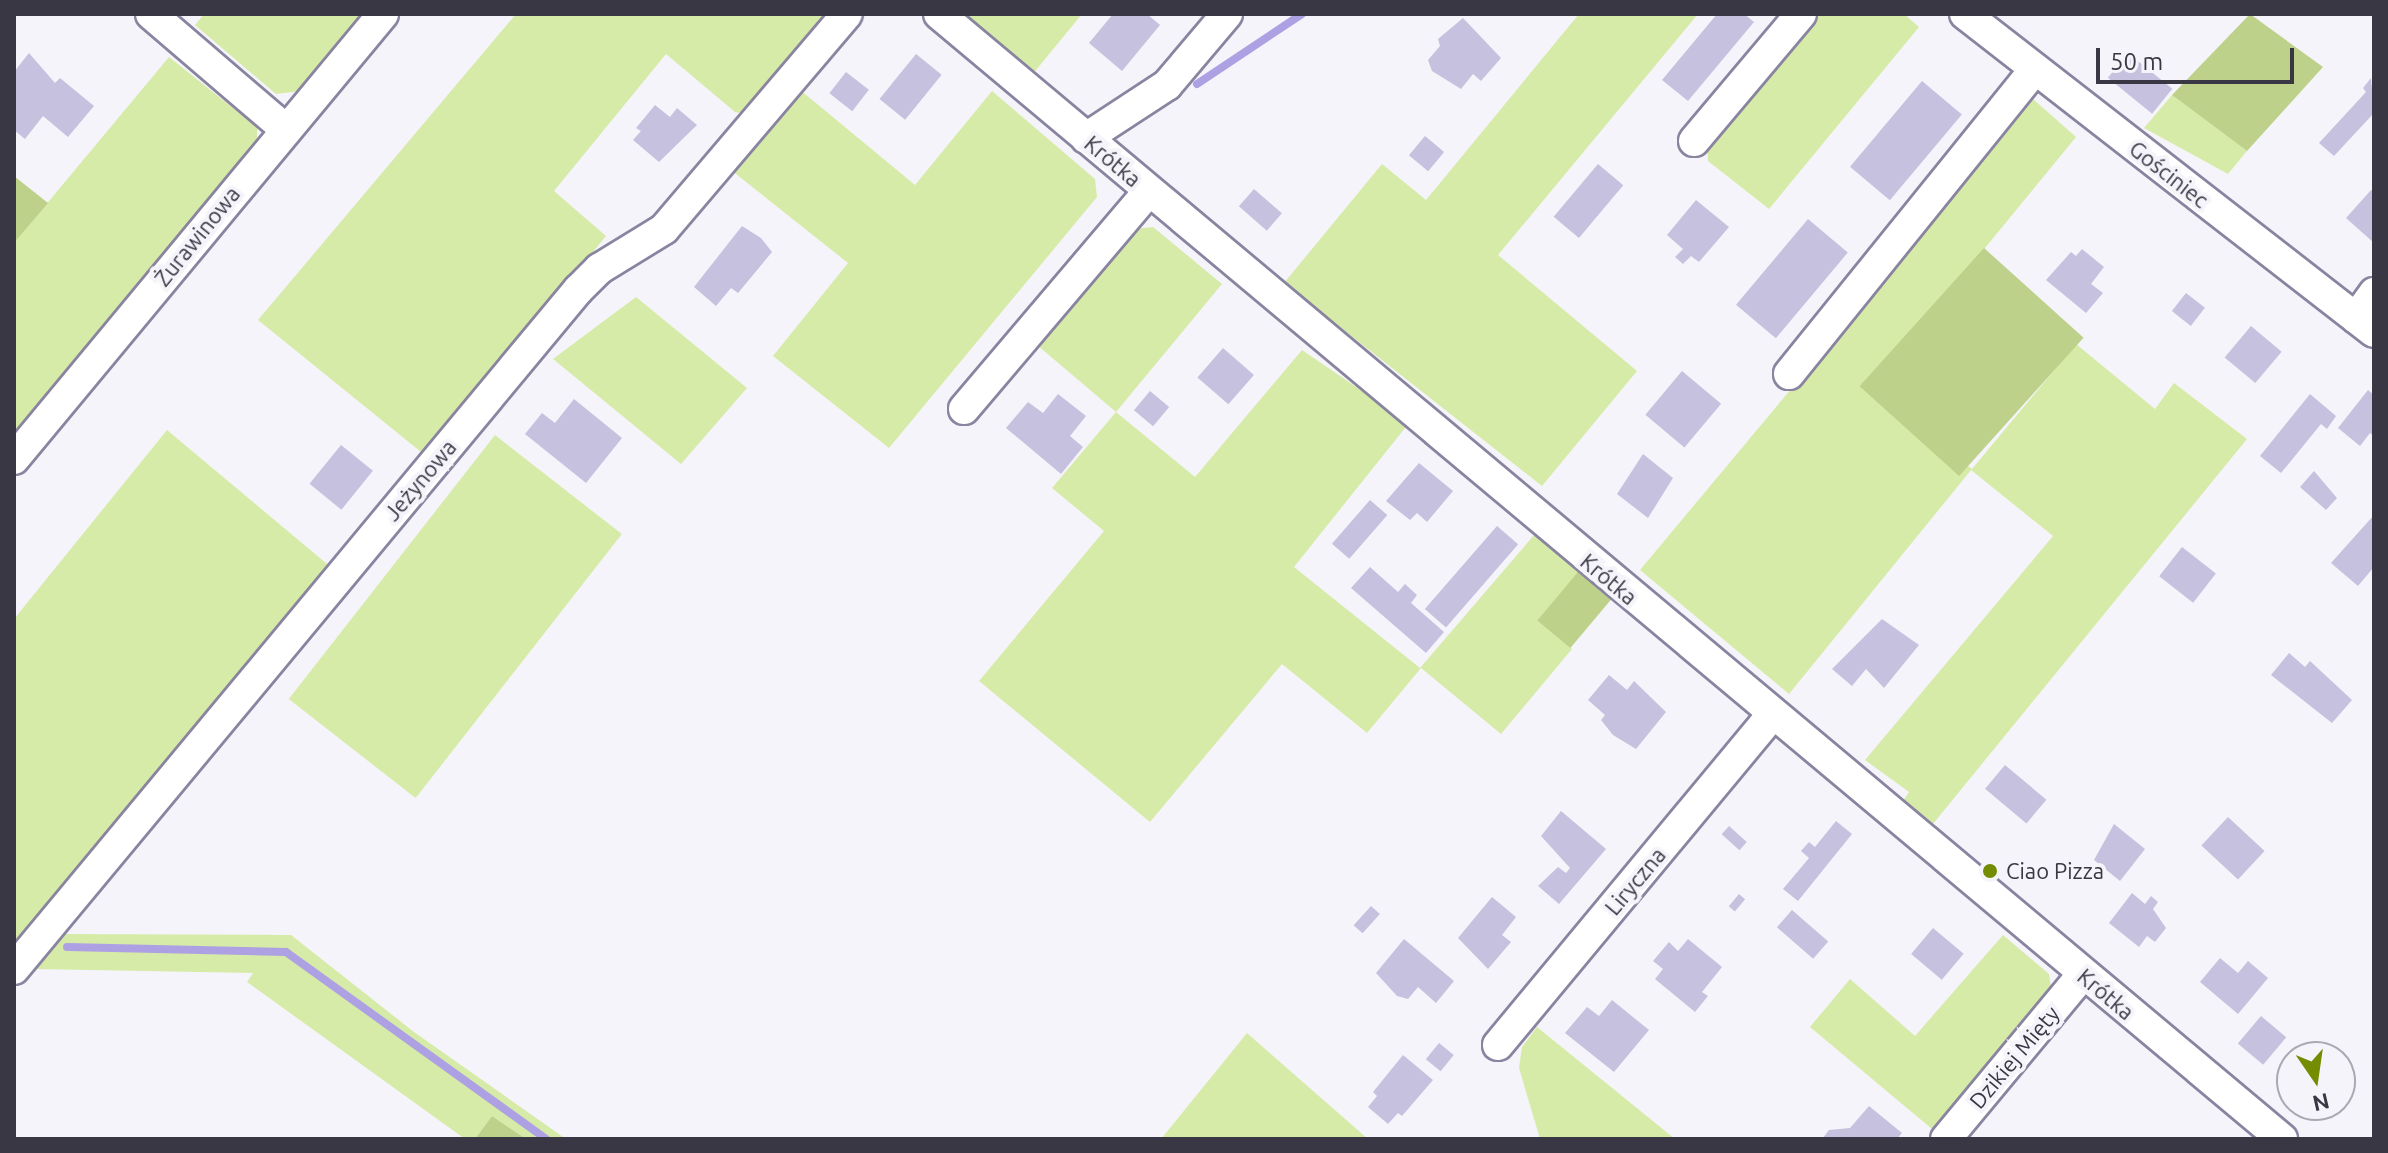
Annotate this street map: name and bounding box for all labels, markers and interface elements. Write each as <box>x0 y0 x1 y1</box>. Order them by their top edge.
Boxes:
scale bar <box>2100 32 2298 82</box>
text: 50 m <box>2110 48 2163 75</box>
street label: Krótka <box>1079 130 1147 192</box>
street label: Gościniec <box>2124 135 2214 213</box>
street label: Żurawinowa <box>149 181 245 291</box>
street label: Jeżynowa <box>379 434 461 526</box>
street label: Krótka <box>1575 548 1643 610</box>
street label: Liryczna <box>1599 842 1671 920</box>
place label: Ciao Pizza <box>2006 858 2104 884</box>
marker: Ciao Pizza <box>1981 862 1999 880</box>
street label: Krótka <box>2072 963 2140 1025</box>
street label: Dzikiej Mięty <box>1963 1000 2065 1114</box>
north arrow <box>2276 1041 2356 1121</box>
text: N <box>2310 1089 2332 1117</box>

